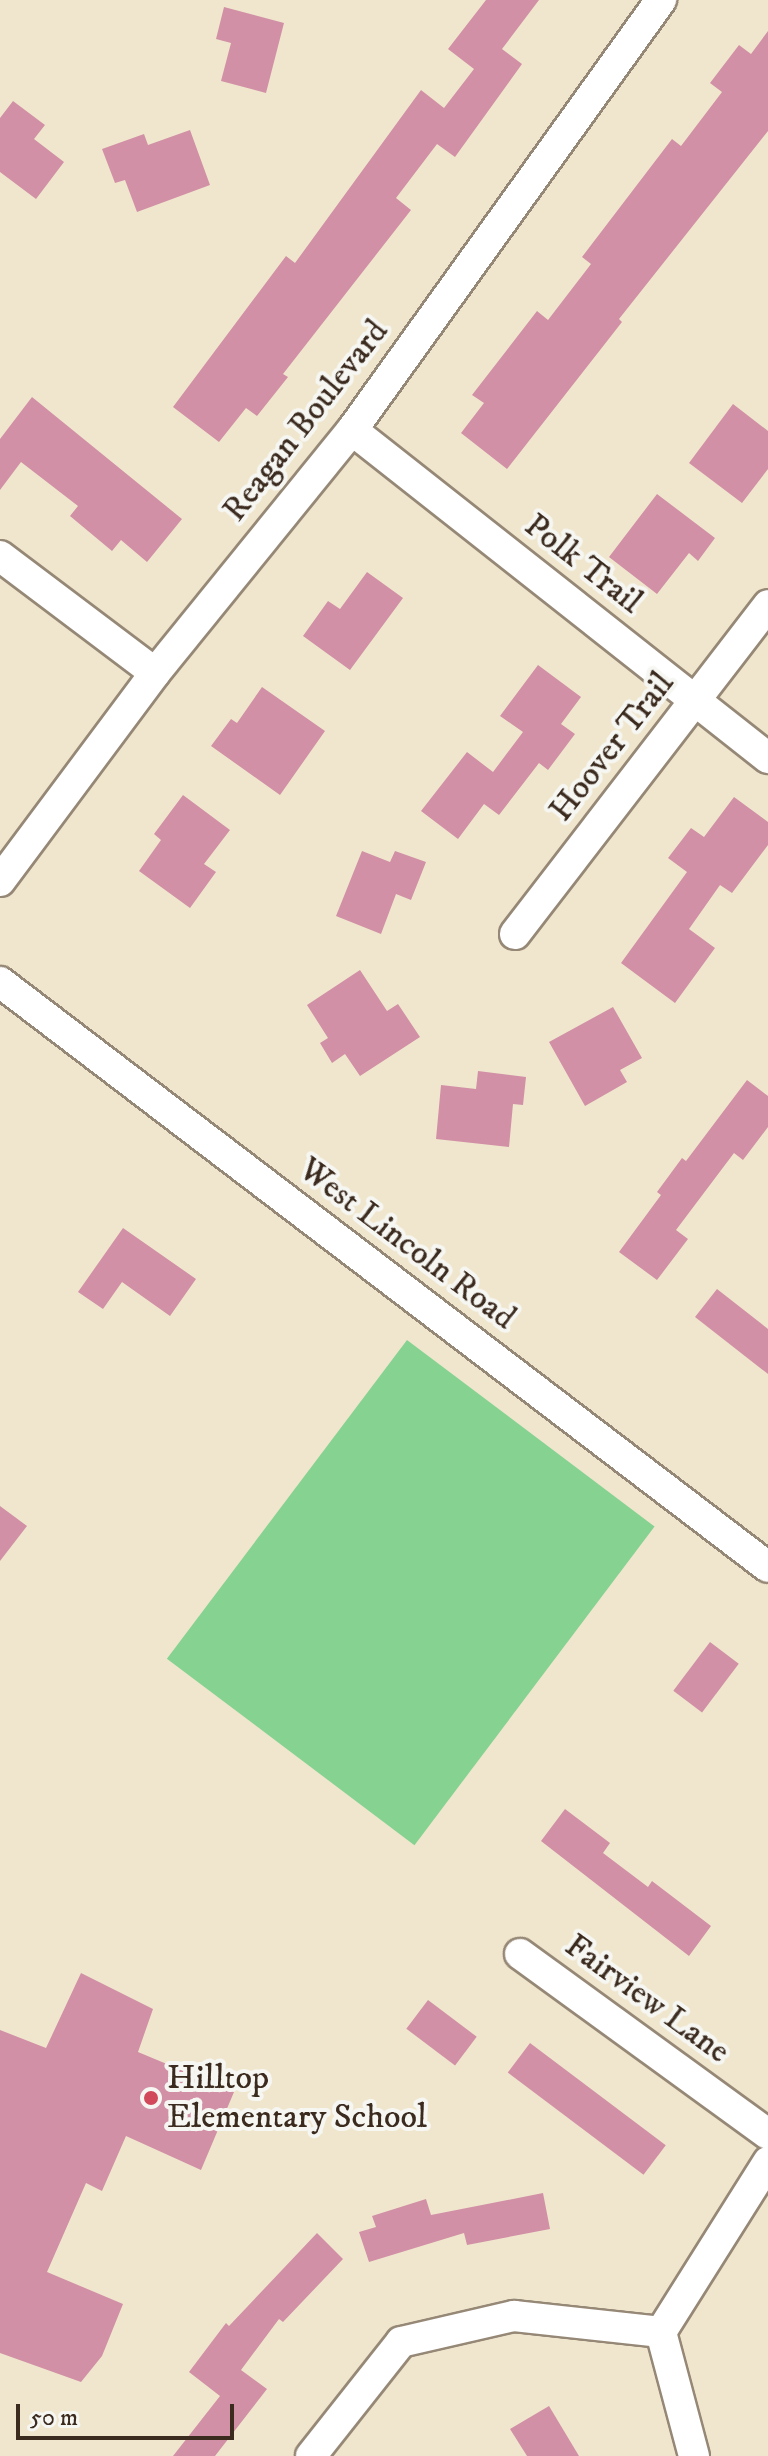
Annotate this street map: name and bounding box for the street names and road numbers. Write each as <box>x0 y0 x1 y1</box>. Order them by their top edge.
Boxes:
street label: Reagan Boulevard <box>215 312 397 530</box>
street label: Polk Trail <box>516 505 650 623</box>
street label: Hoover Trail <box>541 664 683 830</box>
street label: West Lincoln Road <box>291 1149 523 1339</box>
street label: Fairview Lane <box>557 1926 737 2072</box>

